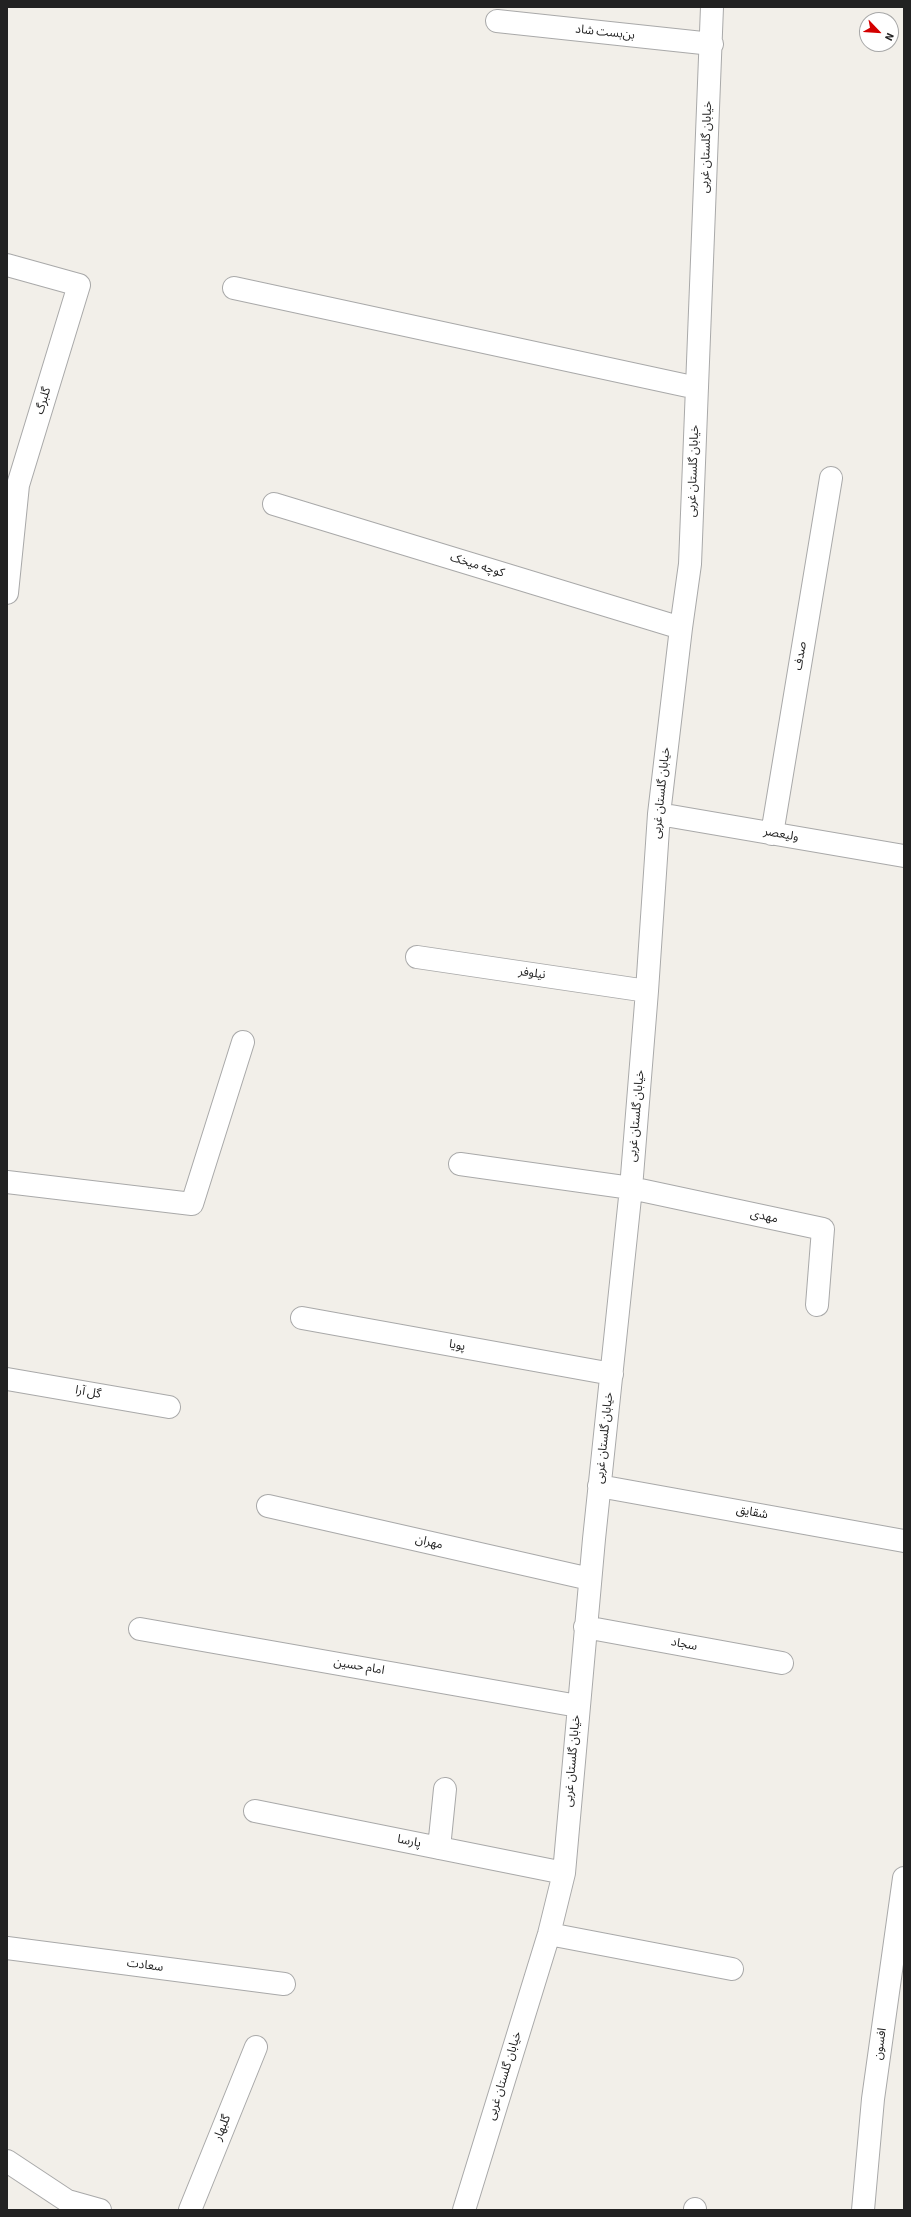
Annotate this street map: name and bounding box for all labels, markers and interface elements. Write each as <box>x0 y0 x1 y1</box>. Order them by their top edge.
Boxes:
north arrow <box>859 12 899 52</box>
street label: بن‌بست شاد <box>575 23 635 43</box>
text: N <box>881 30 898 43</box>
street label: خیابان گلستان غربی <box>698 101 716 193</box>
street label: گلبرگ <box>33 386 55 416</box>
street label: خیابان گلستان غربی <box>685 425 703 517</box>
street label: کوچه میخک <box>448 551 506 581</box>
street label: صدف <box>792 641 810 671</box>
street label: خیابان گلستان غربی <box>650 746 674 840</box>
street label: ولیعصر <box>762 825 800 845</box>
street label: نیلوفر <box>518 965 546 983</box>
street label: خیابان گلستان غربی <box>626 1069 648 1163</box>
street label: مهدی <box>749 1207 779 1227</box>
street label: پویا <box>448 1337 466 1355</box>
street label: گل آرا <box>74 1384 102 1402</box>
street label: خیابان گلستان غربی <box>593 1391 617 1485</box>
street label: شقایق <box>735 1503 769 1523</box>
street label: مهران <box>414 1533 444 1553</box>
street label: سجاد <box>670 1635 698 1655</box>
street label: امام حسین <box>332 1655 386 1679</box>
street label: خیابان گلستان غربی <box>562 1714 584 1808</box>
street label: پارسا <box>396 1833 422 1851</box>
street label: سعادت <box>126 1957 164 1975</box>
street label: افسون <box>872 2027 890 2061</box>
street label: خیابان گلستان غربی <box>485 2030 525 2122</box>
street label: گلبهار <box>211 2113 235 2143</box>

